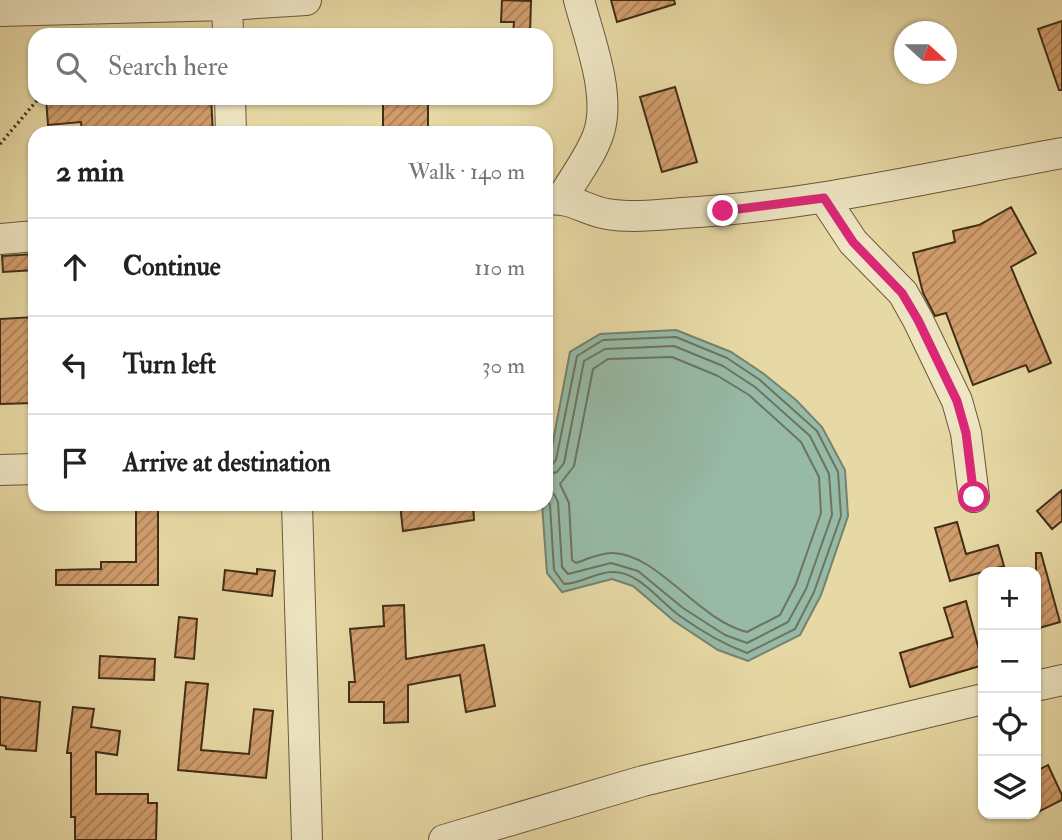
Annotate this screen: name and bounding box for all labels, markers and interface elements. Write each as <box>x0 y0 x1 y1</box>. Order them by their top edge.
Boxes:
north arrow <box>894 21 957 84</box>
search box <box>28 28 553 105</box>
icon: search <box>52 48 90 86</box>
text: Search here <box>108 51 228 83</box>
text: 2 min <box>56 153 124 190</box>
text: Walk · 140 m <box>408 157 525 186</box>
route end <box>707 195 738 226</box>
icon: ahead <box>56 248 94 286</box>
text: Continue <box>123 251 221 283</box>
text: 110 m <box>474 253 525 282</box>
icon: left <box>56 346 94 384</box>
text: Turn left <box>123 349 216 381</box>
text: 30 m <box>482 351 525 380</box>
icon: arrive <box>56 444 94 482</box>
text: Arrive at destination <box>123 447 331 479</box>
route start <box>958 481 989 512</box>
map controls <box>978 567 1041 819</box>
button: + <box>978 567 1041 630</box>
button: − <box>978 630 1041 693</box>
button: locate <box>978 693 1041 756</box>
button: layers <box>978 756 1041 819</box>

